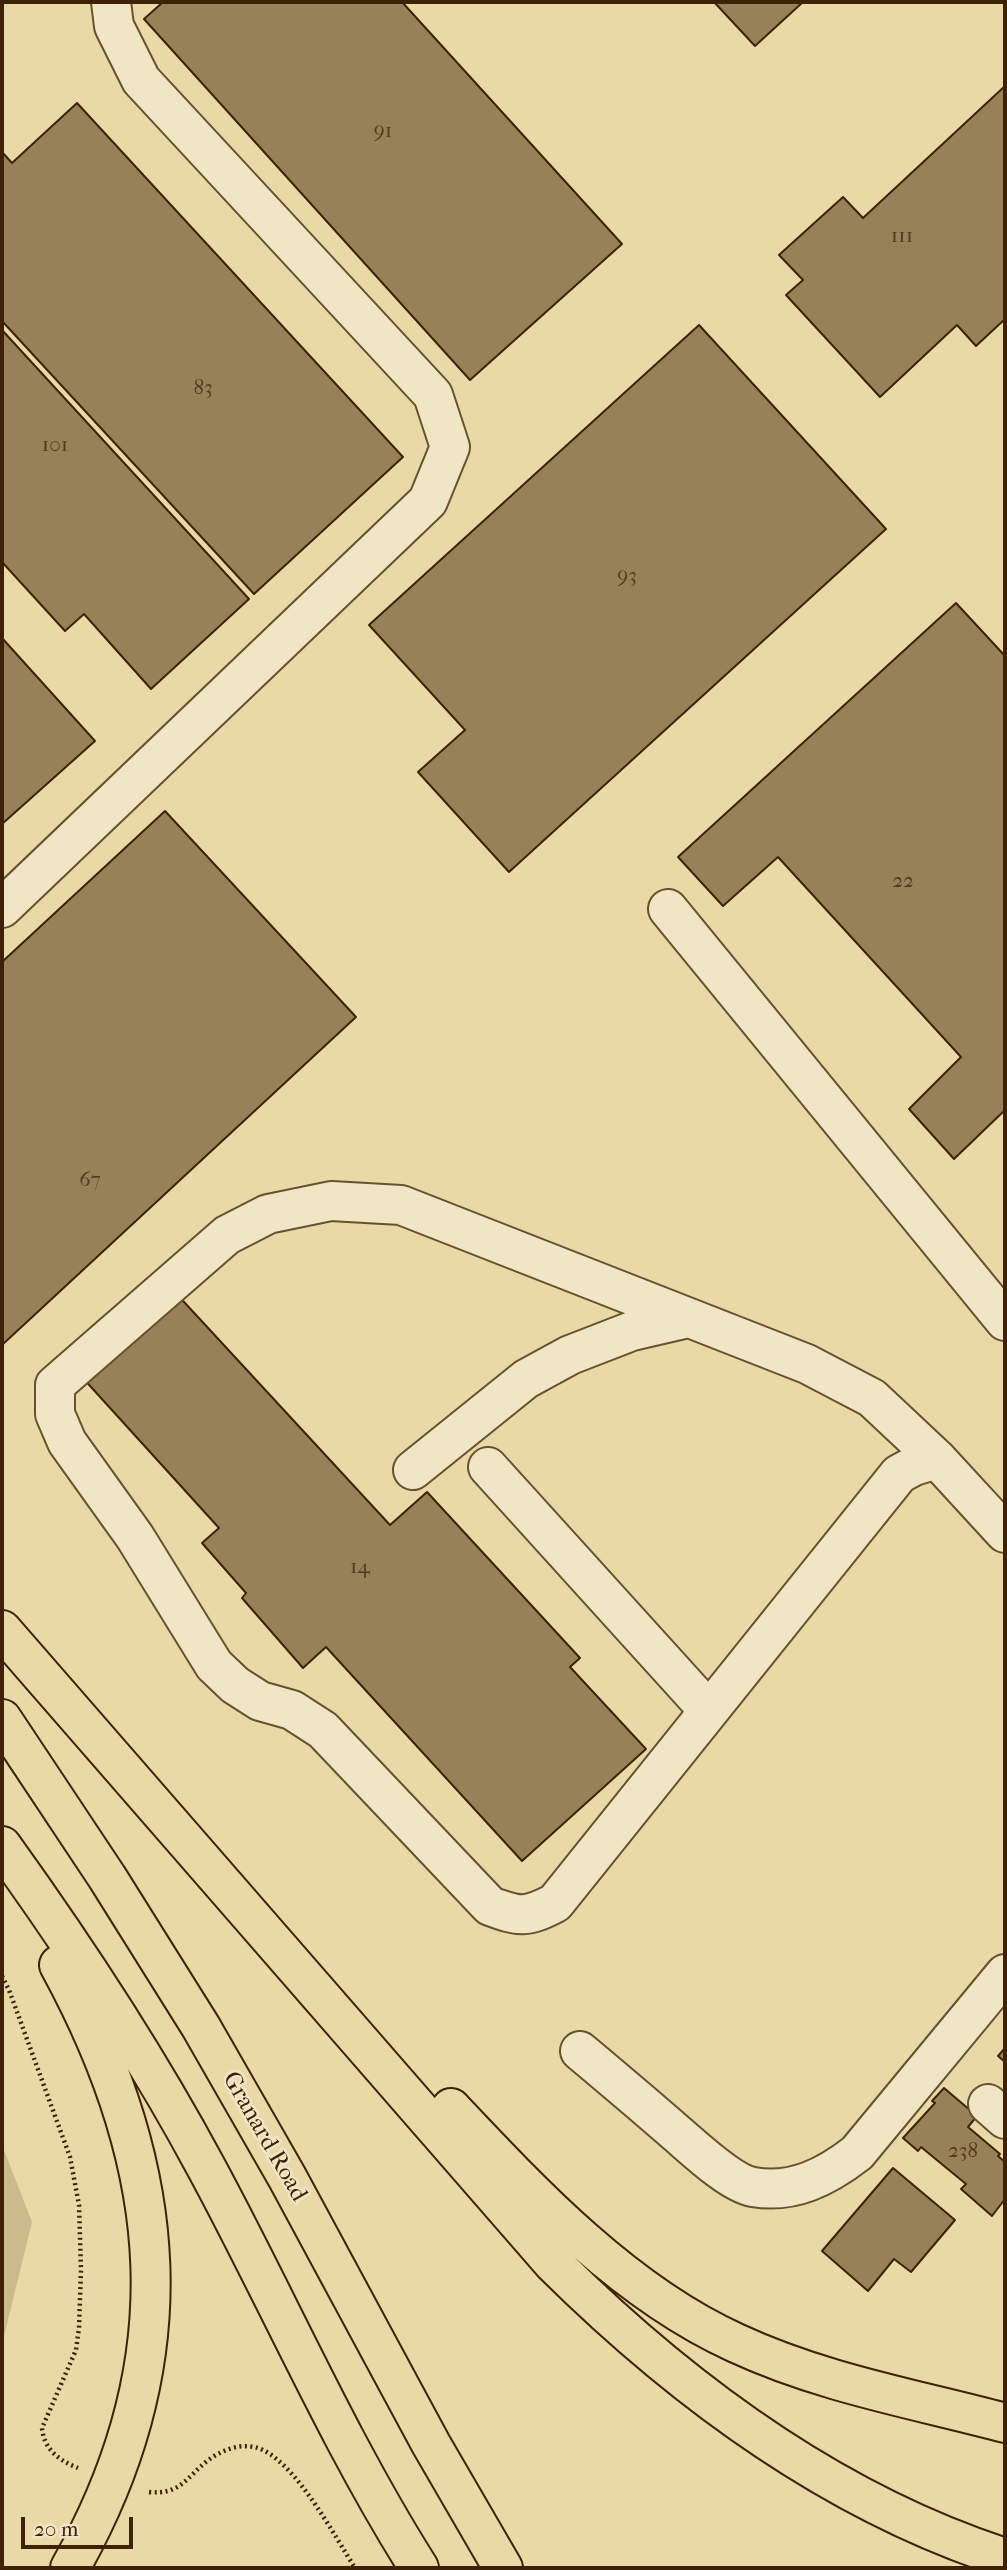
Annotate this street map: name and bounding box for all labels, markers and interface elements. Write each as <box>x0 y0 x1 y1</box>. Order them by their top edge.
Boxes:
house number: 91 <box>374 119 392 145</box>
house number: 111 <box>891 224 913 250</box>
house number: 83 <box>193 376 213 402</box>
house number: 101 <box>42 433 68 459</box>
house number: 93 <box>617 564 637 590</box>
house number: 22 <box>892 869 914 895</box>
house number: 67 <box>79 1168 101 1194</box>
house number: 14 <box>350 1555 370 1581</box>
street label: Granard Road <box>215 2067 313 2207</box>
house number: 238 <box>948 2139 978 2165</box>
scale bar <box>24 2504 136 2548</box>
text: 20 m <box>34 2517 78 2541</box>

